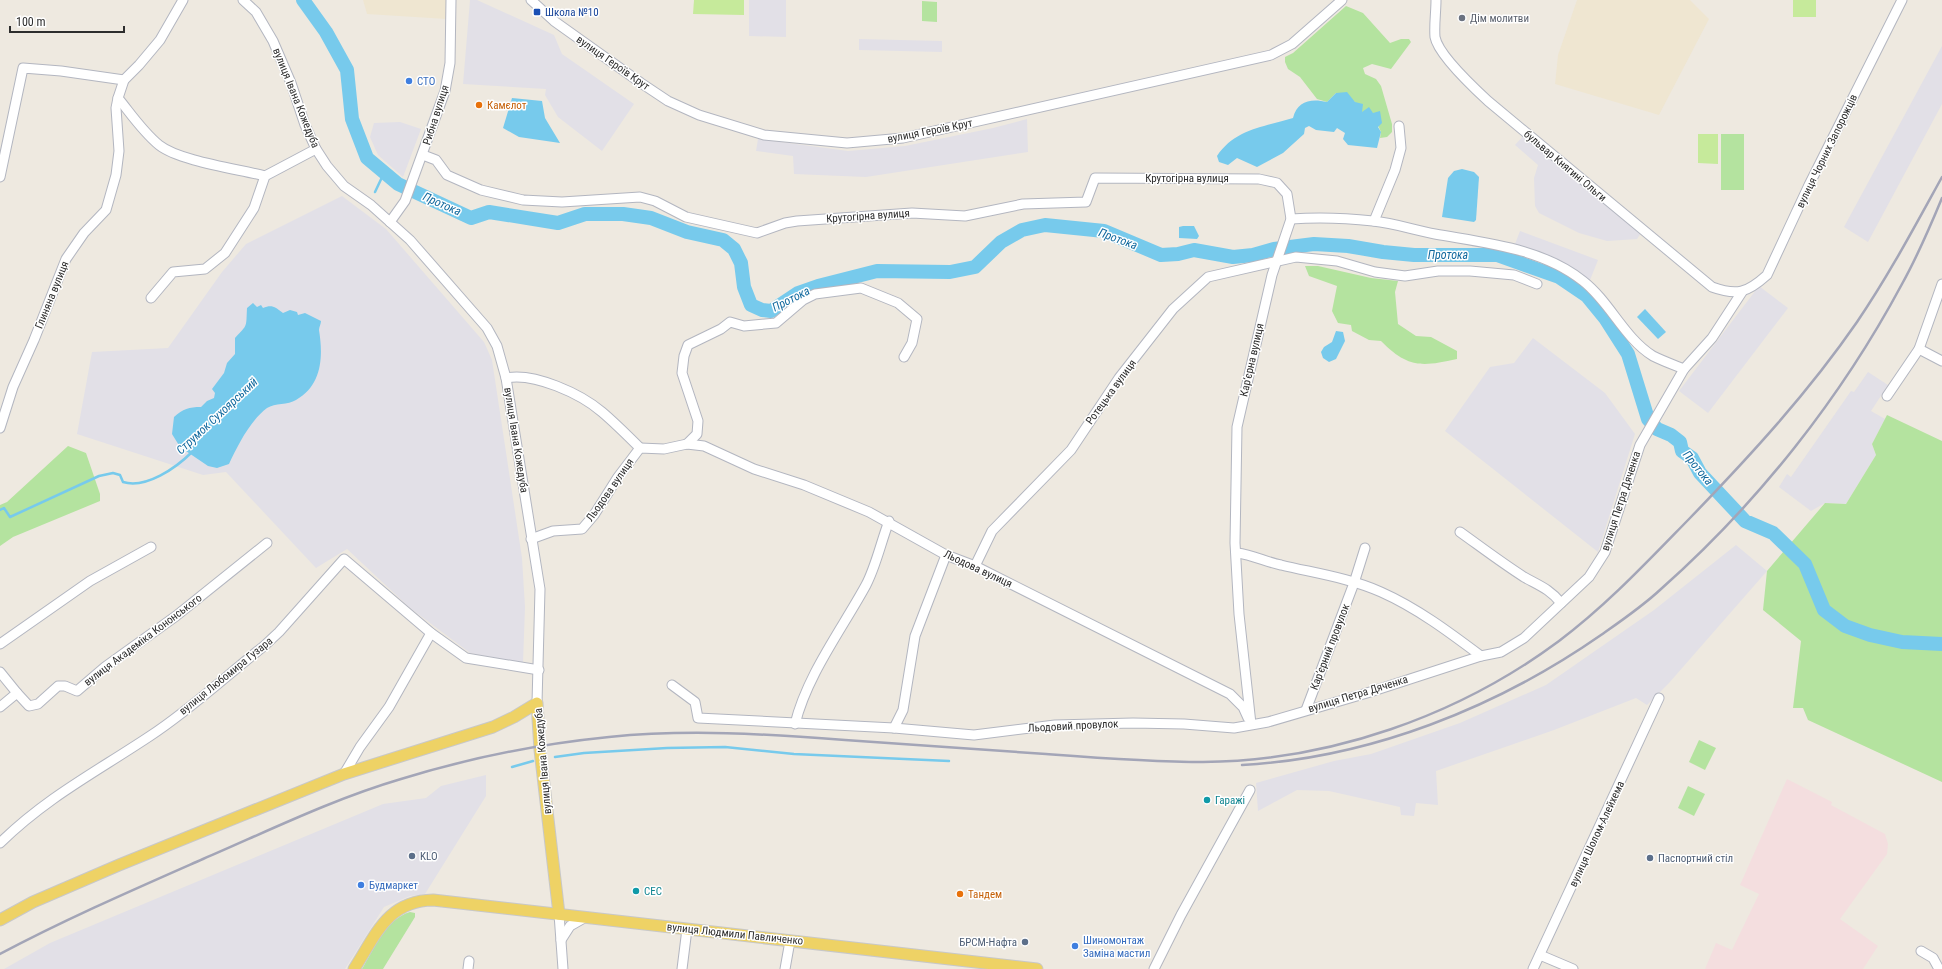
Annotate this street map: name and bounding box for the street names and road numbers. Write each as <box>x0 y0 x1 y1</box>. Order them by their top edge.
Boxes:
street label: вулиця Героїв Крут <box>574 33 652 93</box>
street label: вулиця Івана Кожедуба <box>270 46 322 150</box>
street label: Рибна вулиця <box>420 83 452 147</box>
street label: вулиця Чорних Запорожців <box>1794 92 1860 210</box>
street label: вулиця Героїв Крут <box>886 116 974 146</box>
street label: бульвар Княгині Ольги <box>1521 128 1609 204</box>
street label: Крутогірна вулиця <box>1145 172 1229 185</box>
street label: Крутогірна вулиця <box>826 207 910 225</box>
street label: Глиняна вулиця <box>33 259 71 331</box>
street label: Карʼєрна вулиця <box>1237 322 1267 398</box>
street label: Ротецька вулиця <box>1083 357 1139 427</box>
street label: вулиця Івана Кожедуба <box>501 386 531 494</box>
street label: вулиця Петра Дяченка <box>1599 450 1643 552</box>
street label: Льодова вулиця <box>583 456 637 524</box>
street label: Льодова вулиця <box>942 547 1014 591</box>
street label: вулиця Академіка Кононського <box>82 591 205 689</box>
street label: Карʼєрний провулок <box>1308 601 1353 692</box>
street label: вулиця Любомира Гузара <box>177 634 275 718</box>
street label: вулиця Петра Дяченка <box>1307 673 1409 715</box>
street label: вулиця Івана Кожедуба <box>532 707 554 815</box>
street label: Льодовий провулок <box>1027 717 1119 735</box>
street label: вулиця Шолом-Алейхема <box>1567 779 1627 889</box>
street label: вулиця Людмили Павличенко <box>666 920 804 948</box>

